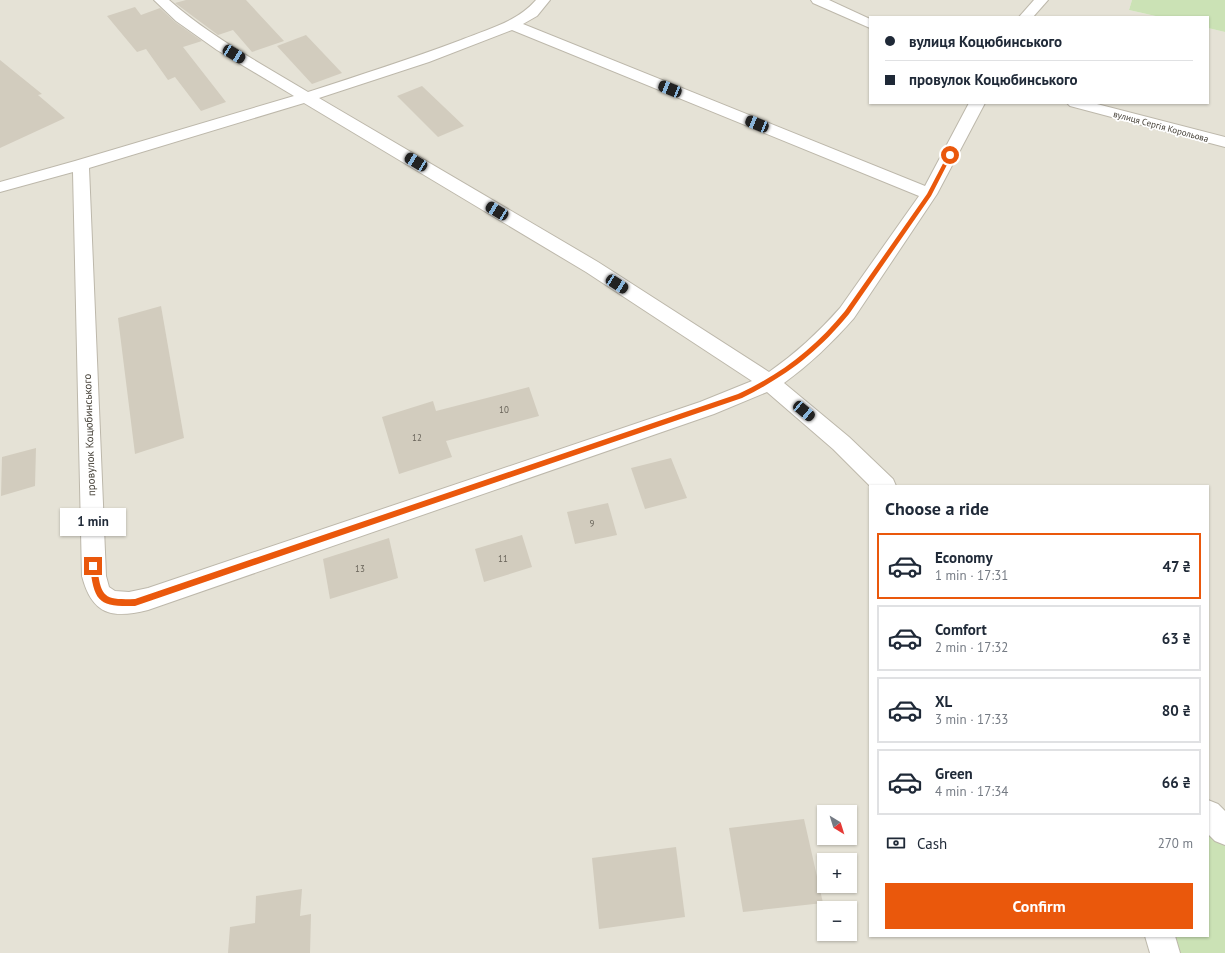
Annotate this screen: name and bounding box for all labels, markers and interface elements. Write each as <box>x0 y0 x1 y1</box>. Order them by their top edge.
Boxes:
text: вулиця Коцюбинського <box>909 32 1062 51</box>
car <box>221 43 247 65</box>
text: провулок Коцюбинського <box>909 70 1078 89</box>
car <box>657 79 683 99</box>
street label: вулиця Сергія Корольова <box>1112 108 1210 144</box>
car <box>744 114 770 134</box>
route start <box>941 146 959 164</box>
car <box>403 151 429 173</box>
car <box>484 200 510 222</box>
car <box>604 272 630 296</box>
street label: провулок Коцюбинського <box>80 374 98 496</box>
car <box>791 399 817 423</box>
house number: 10 <box>499 404 509 415</box>
house number: 12 <box>412 432 422 443</box>
text: Choose a ride <box>885 497 989 520</box>
callout: 1 min <box>60 508 126 536</box>
text: 1 min <box>77 513 109 530</box>
house number: 9 <box>590 518 595 529</box>
icon: car <box>887 548 923 584</box>
text: Economy <box>935 548 993 567</box>
house number: 11 <box>498 553 508 564</box>
route end <box>84 557 102 575</box>
text: 47 ₴ <box>1162 557 1191 576</box>
house number: 13 <box>355 563 365 574</box>
text: 1 min · 17:31 <box>935 567 1008 584</box>
icon: car <box>887 620 923 656</box>
text: Comfort <box>935 620 987 639</box>
text: 63 ₴ <box>1162 629 1191 648</box>
text: 2 min · 17:32 <box>935 639 1008 656</box>
icon: car <box>887 692 923 728</box>
text: XL <box>935 692 952 711</box>
text: 80 ₴ <box>1162 701 1191 720</box>
text: 3 min · 17:33 <box>935 711 1008 728</box>
icon: car <box>887 764 923 800</box>
text: Green <box>935 764 973 783</box>
text: 66 ₴ <box>1162 773 1191 792</box>
text: 4 min · 17:34 <box>935 783 1008 800</box>
north arrow <box>817 805 857 845</box>
map controls <box>817 805 857 941</box>
icon: cash <box>885 832 907 854</box>
text: Cash <box>917 834 947 853</box>
text: 270 m <box>1158 835 1193 852</box>
button: + <box>817 853 857 893</box>
button: Confirm <box>885 883 1193 929</box>
button: − <box>817 901 857 941</box>

